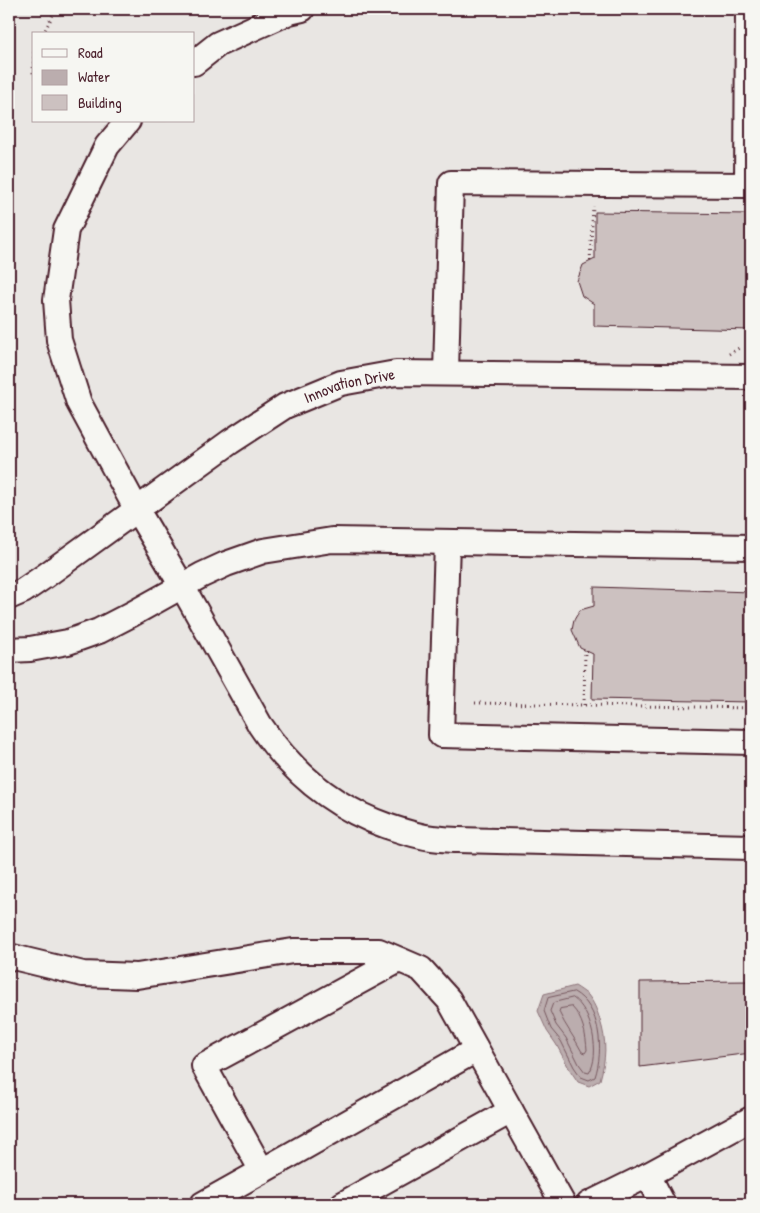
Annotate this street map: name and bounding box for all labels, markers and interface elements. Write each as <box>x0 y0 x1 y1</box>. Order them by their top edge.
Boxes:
legend <box>32 32 195 122</box>
text: Road <box>78 42 103 63</box>
text: Water <box>78 66 110 87</box>
text: Building <box>78 92 122 113</box>
street label: Innovation Drive <box>300 362 397 408</box>

